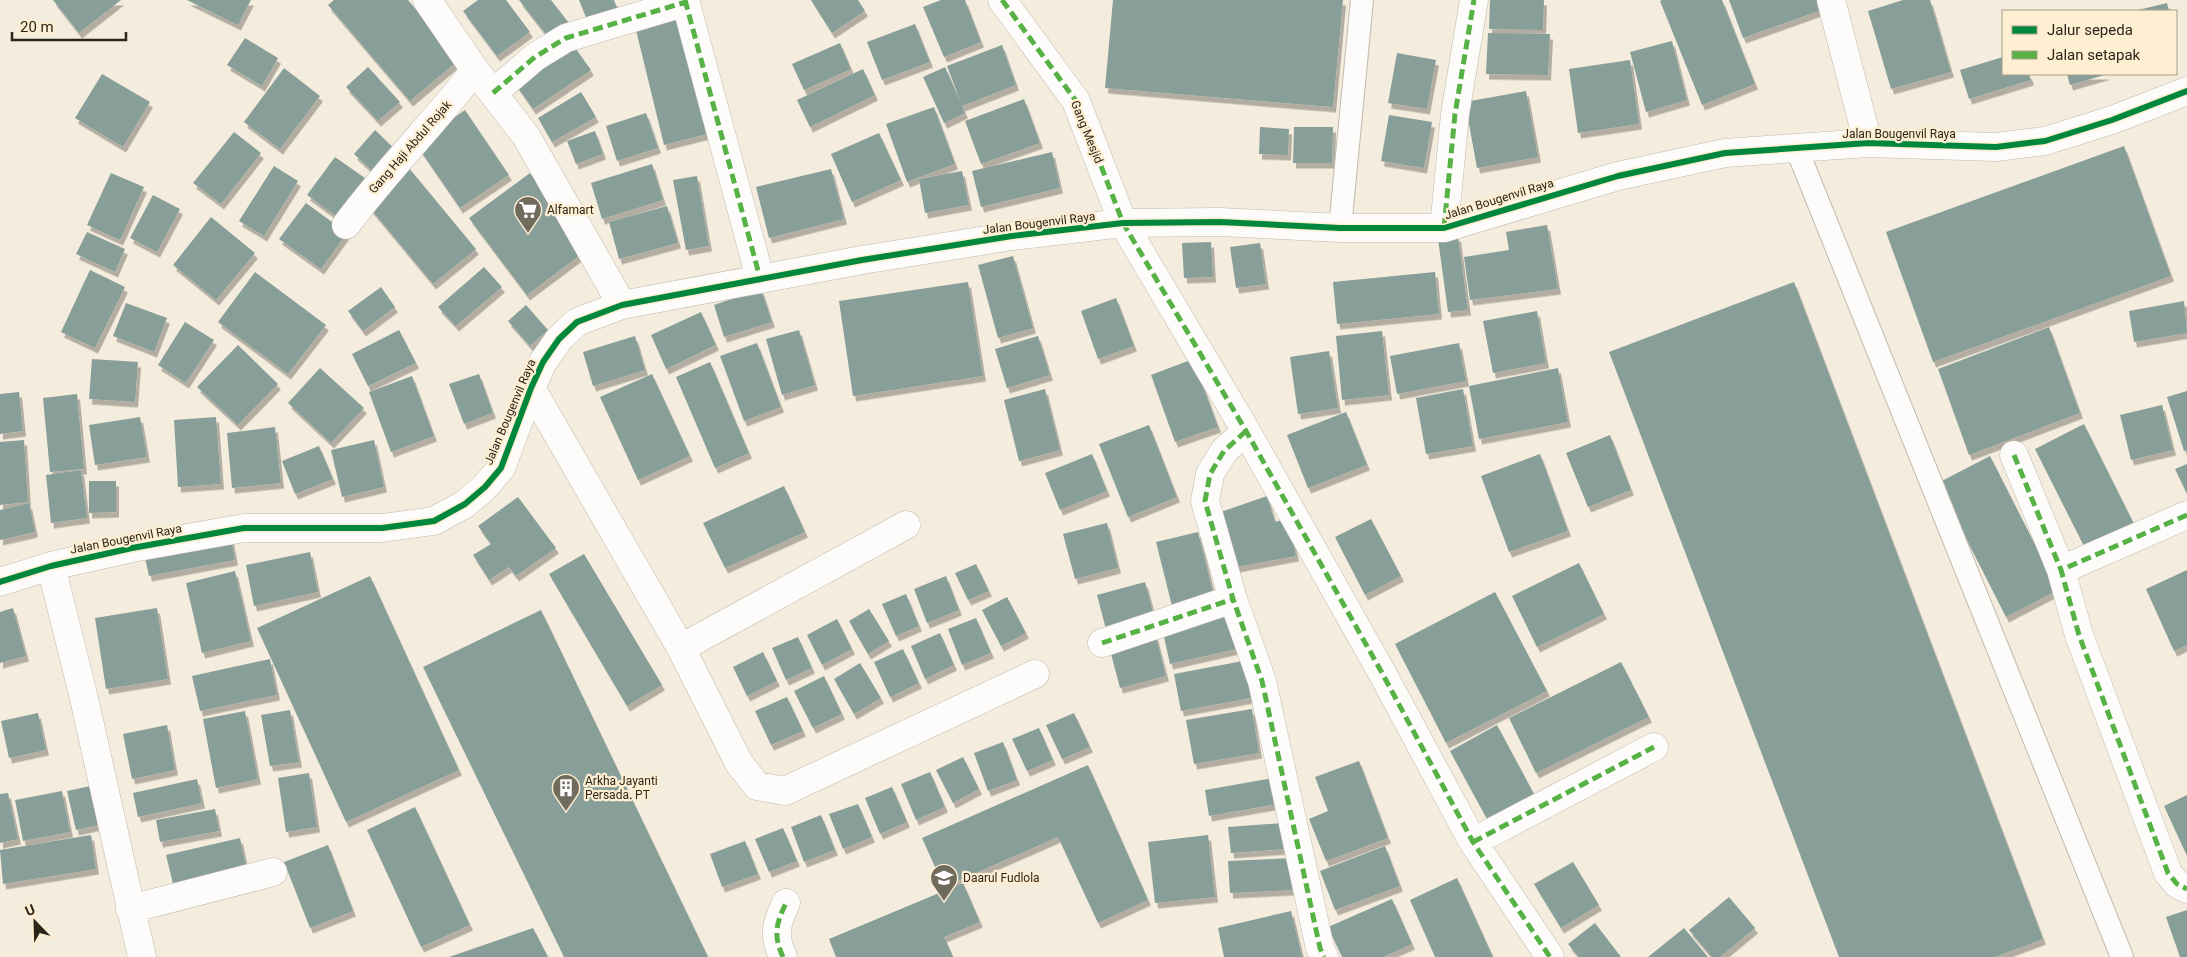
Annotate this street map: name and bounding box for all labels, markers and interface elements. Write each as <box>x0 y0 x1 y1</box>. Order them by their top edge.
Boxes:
scale bar <box>12 10 126 42</box>
legend <box>2002 10 2177 75</box>
text: 20 m <box>20 18 54 36</box>
text: Jalur sepeda <box>2047 21 2133 39</box>
text: Jalan setapak <box>2047 46 2141 64</box>
street label: Gang Haji Abdul Rojak <box>366 97 455 196</box>
street label: Gang Mesjid <box>1068 98 1106 166</box>
street label: Jalan Bougenvil Raya <box>1842 127 1956 141</box>
street label: Jalan Bougenvil Raya <box>1443 176 1555 222</box>
supermarket icon: Alfamart <box>513 195 543 234</box>
place label: Alfamart <box>547 203 594 217</box>
street label: Jalan Bougenvil Raya <box>982 209 1096 237</box>
street label: Jalan Bougenvil Raya <box>481 357 539 467</box>
street label: Jalan Bougenvil Raya <box>69 521 183 557</box>
building icon: Arkha Jayanti Persada. PT <box>551 773 581 812</box>
place label: Arkha Jayanti Persada. PT <box>585 774 658 802</box>
school or university icon: Daarul Fudlola <box>929 863 959 902</box>
place label: Daarul Fudlola <box>963 871 1040 885</box>
north arrow <box>10 897 60 947</box>
text: U <box>23 901 37 919</box>

